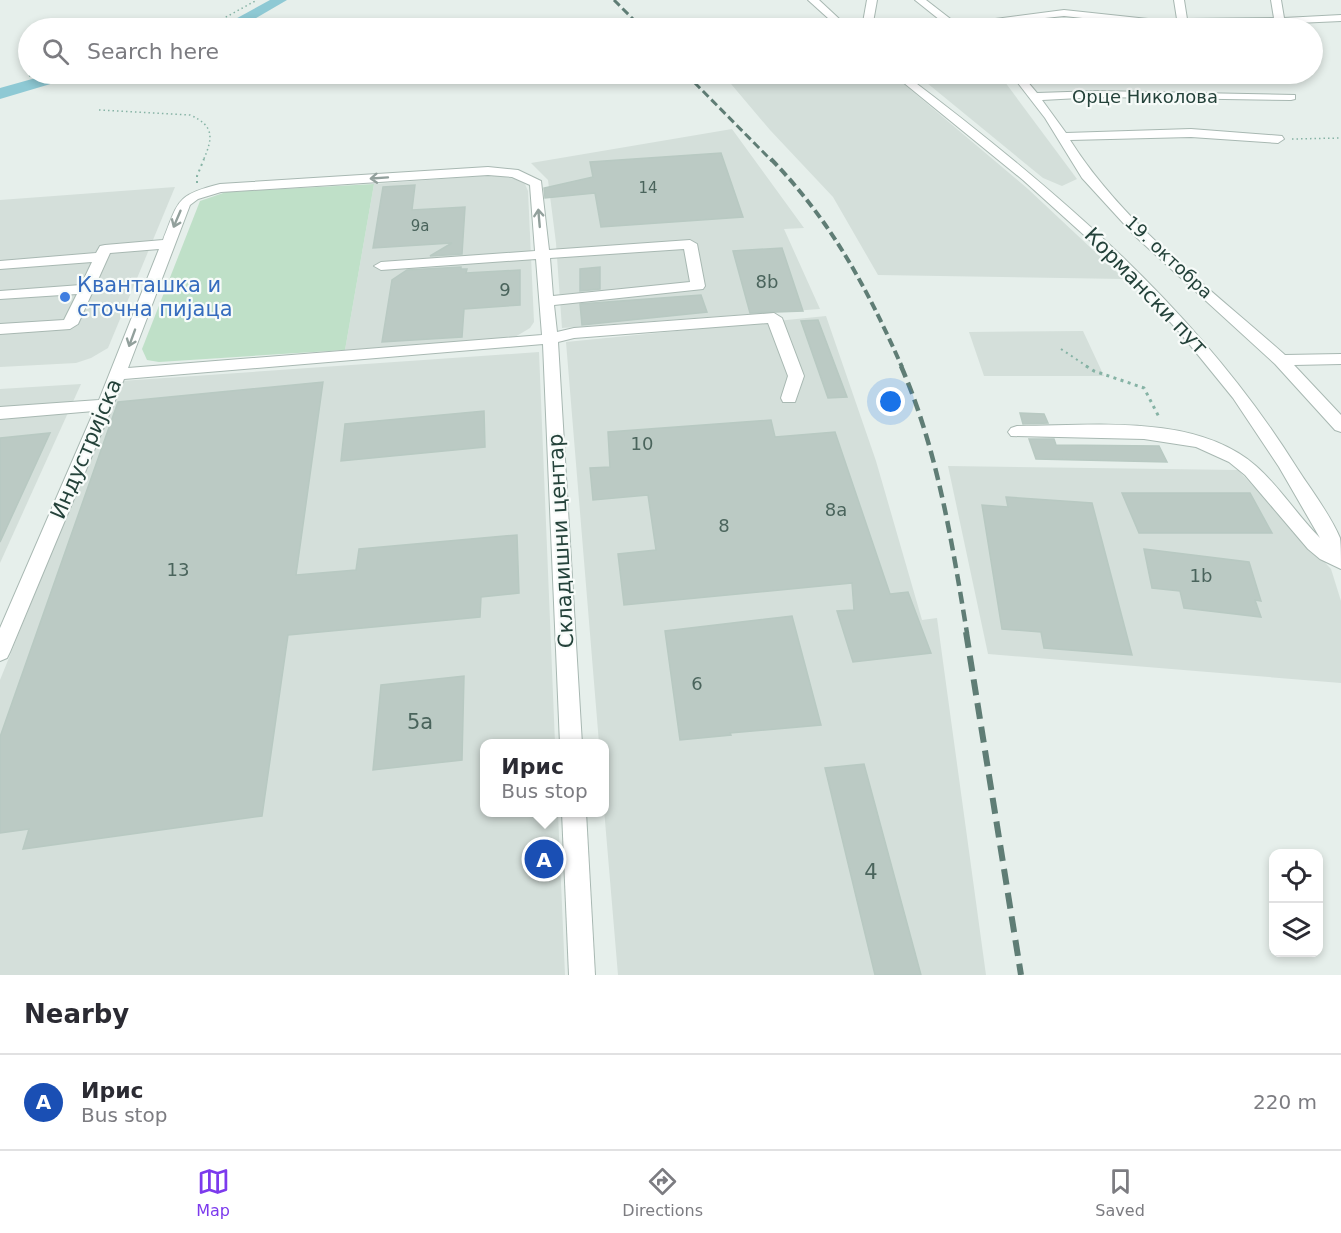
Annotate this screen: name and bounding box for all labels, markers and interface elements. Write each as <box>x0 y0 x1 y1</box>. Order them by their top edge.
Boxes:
search box <box>18 18 1323 84</box>
icon: search <box>39 35 72 68</box>
text: Search here <box>87 39 219 64</box>
street label: Орце Николова <box>1072 86 1218 107</box>
one-way arrow <box>369 172 389 183</box>
house number: 14 <box>638 179 658 197</box>
one-way arrow <box>533 208 544 228</box>
one-way arrow <box>171 209 182 227</box>
street label: 19. октобра <box>1121 211 1217 303</box>
house number: 9a <box>411 217 429 235</box>
street label: Кормански пут <box>1080 223 1212 359</box>
house number: 8b <box>756 271 778 292</box>
place label: Кванташка и сточна пијаца <box>77 273 233 321</box>
house number: 9 <box>499 279 511 300</box>
marker: Кванташка и сточна пијаца <box>58 290 72 304</box>
one-way arrow <box>125 328 136 347</box>
street label: Индустријска <box>46 375 126 523</box>
your location <box>876 387 905 416</box>
street label: Складишни центар <box>543 433 579 649</box>
house number: 10 <box>631 433 653 454</box>
house number: 8a <box>825 499 847 520</box>
house number: 8 <box>718 515 730 536</box>
house number: 13 <box>167 559 189 580</box>
house number: 1b <box>1190 565 1212 586</box>
house number: 6 <box>691 673 703 694</box>
house number: 5a <box>407 710 433 734</box>
popup <box>480 739 609 817</box>
text: Ирис <box>501 754 564 779</box>
text: Bus stop <box>501 779 588 803</box>
pin: A <box>524 836 564 882</box>
map controls <box>1269 849 1323 957</box>
button: locate <box>1269 849 1323 903</box>
house number: 4 <box>864 860 878 884</box>
button: layers <box>1269 903 1323 957</box>
text: Nearby <box>24 999 129 1029</box>
text: Ирис <box>81 1078 144 1103</box>
text: A <box>36 1090 51 1114</box>
text: 220 m <box>1253 1090 1317 1114</box>
text: Bus stop <box>81 1103 167 1127</box>
tab: Map <box>196 1165 230 1220</box>
tab: Directions <box>622 1165 703 1220</box>
tab: Saved <box>1095 1165 1145 1220</box>

